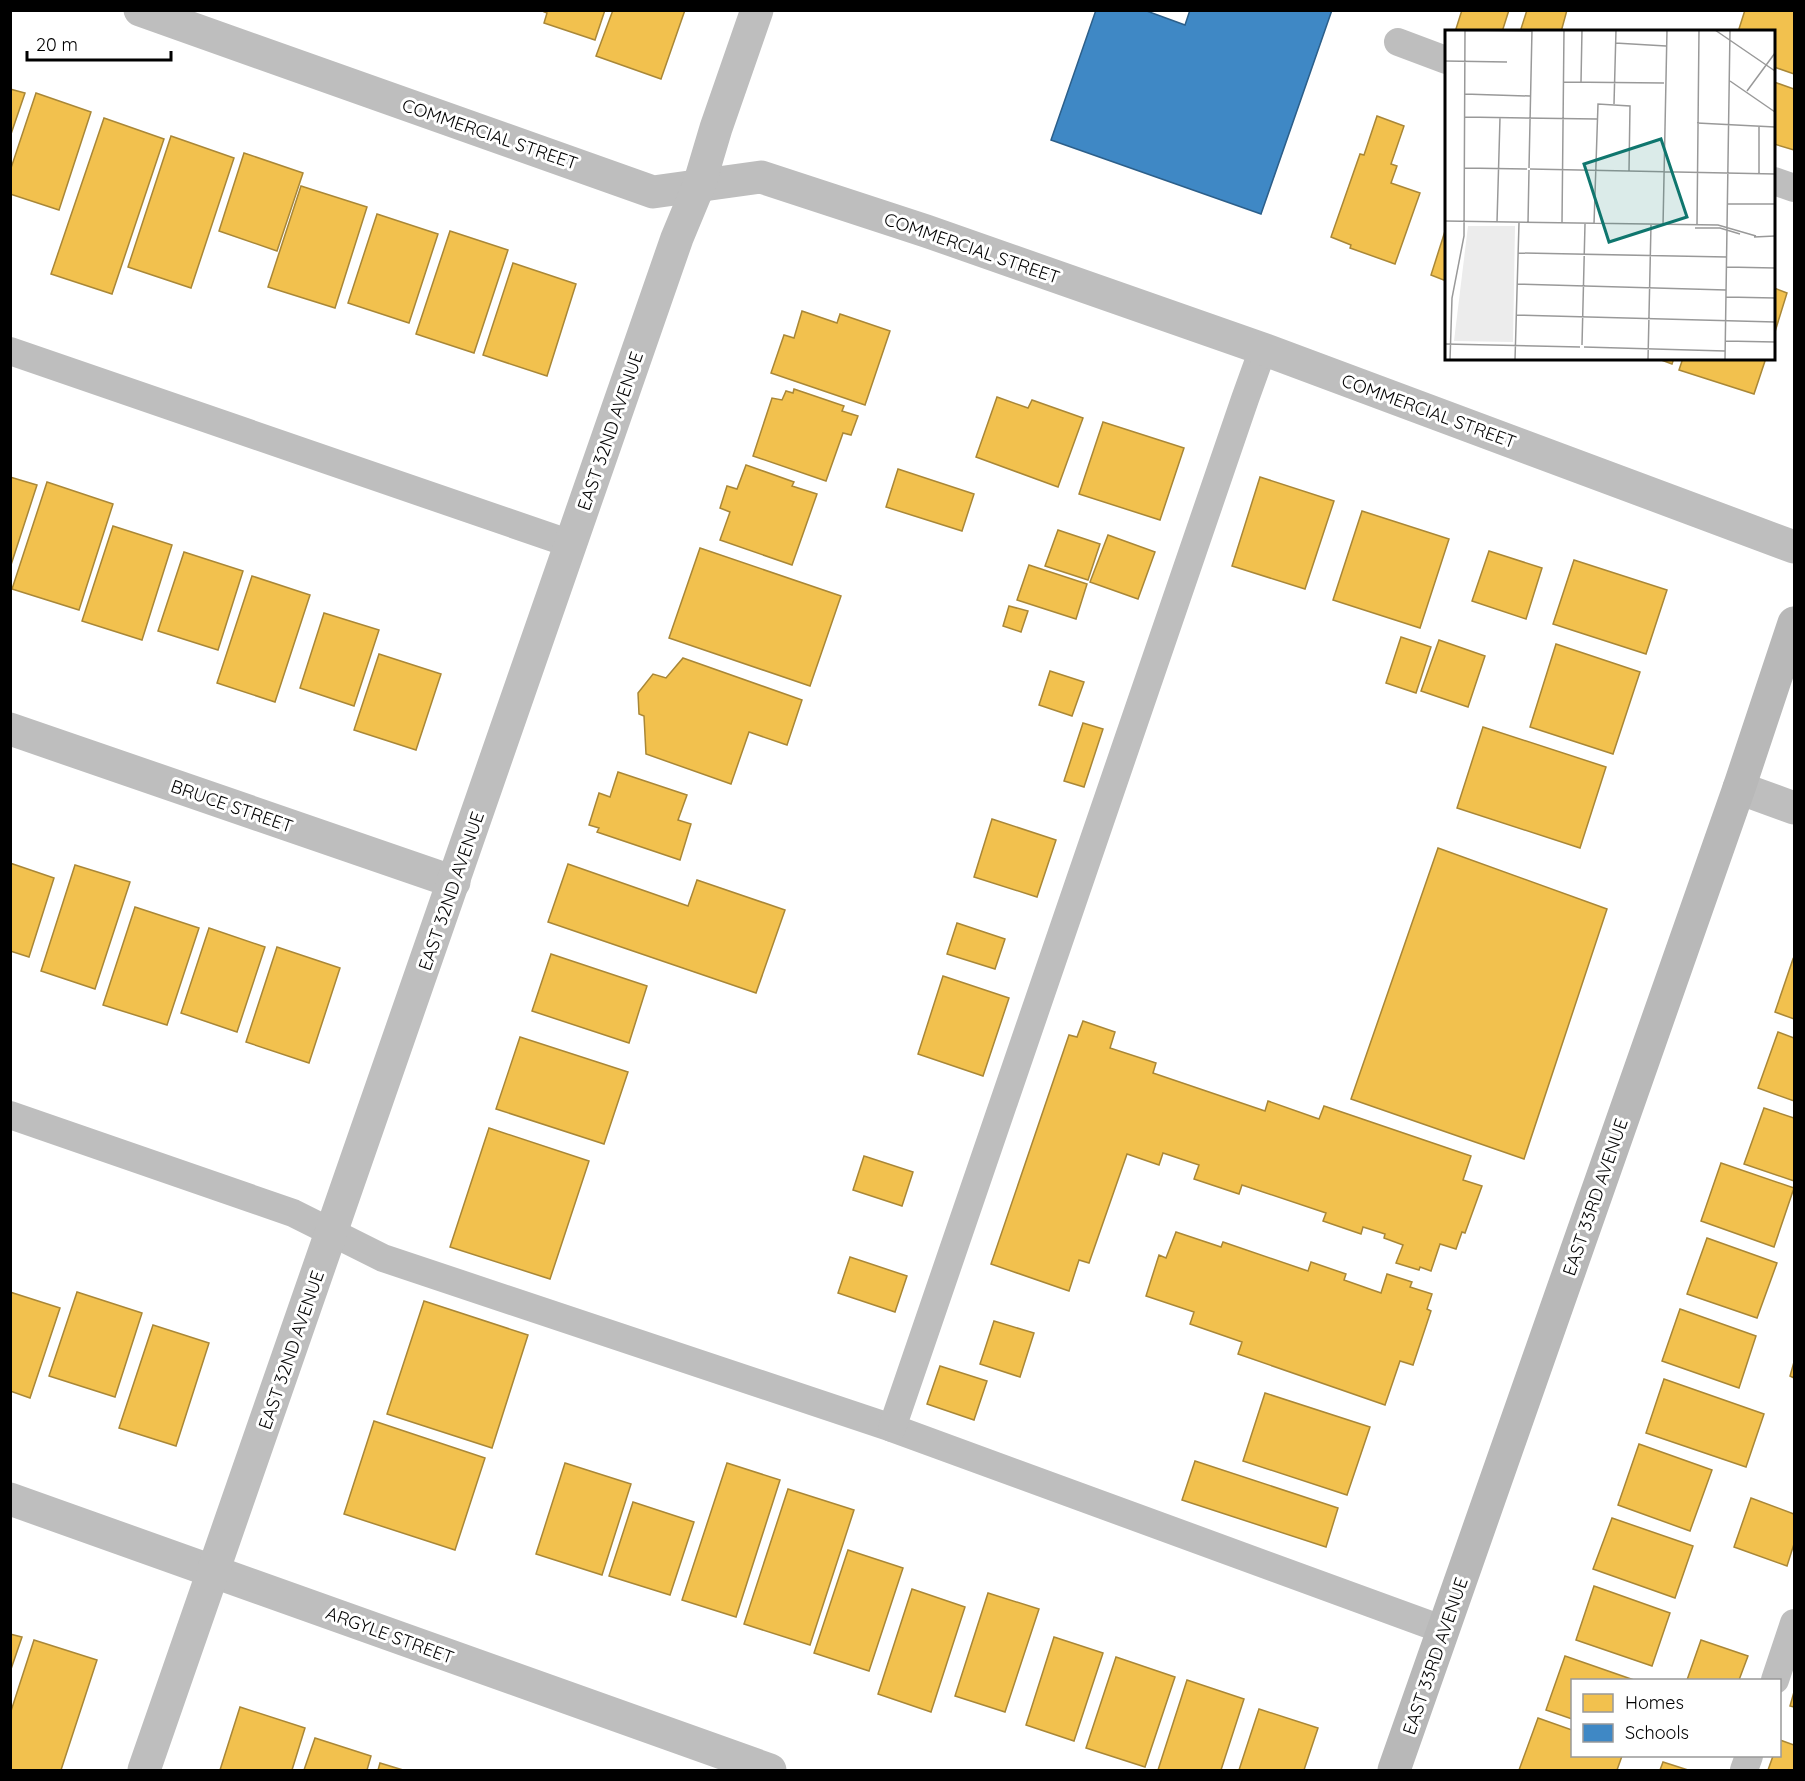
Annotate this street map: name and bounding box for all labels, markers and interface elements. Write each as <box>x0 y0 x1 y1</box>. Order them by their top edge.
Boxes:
scale bar <box>27 24 171 62</box>
inset map <box>1445 30 1775 360</box>
text: 20 m <box>36 33 78 56</box>
street label: COMMERCIAL STREET <box>399 93 581 175</box>
street label: COMMERCIAL STREET <box>881 207 1063 289</box>
street label: EAST 32ND AVENUE <box>572 349 648 513</box>
street label: COMMERCIAL STREET <box>1339 369 1520 453</box>
street label: BRUCE STREET <box>168 774 296 838</box>
street label: EAST 32ND AVENUE <box>413 809 489 973</box>
street label: EAST 33RD AVENUE <box>1557 1115 1633 1279</box>
street label: EAST 32ND AVENUE <box>253 1268 329 1432</box>
street label: EAST 33RD AVENUE <box>1397 1574 1473 1738</box>
street label: ARGYLE STREET <box>323 1601 457 1669</box>
legend <box>1571 1679 1781 1757</box>
text: Homes <box>1625 1691 1684 1714</box>
text: Schools <box>1625 1721 1689 1744</box>

